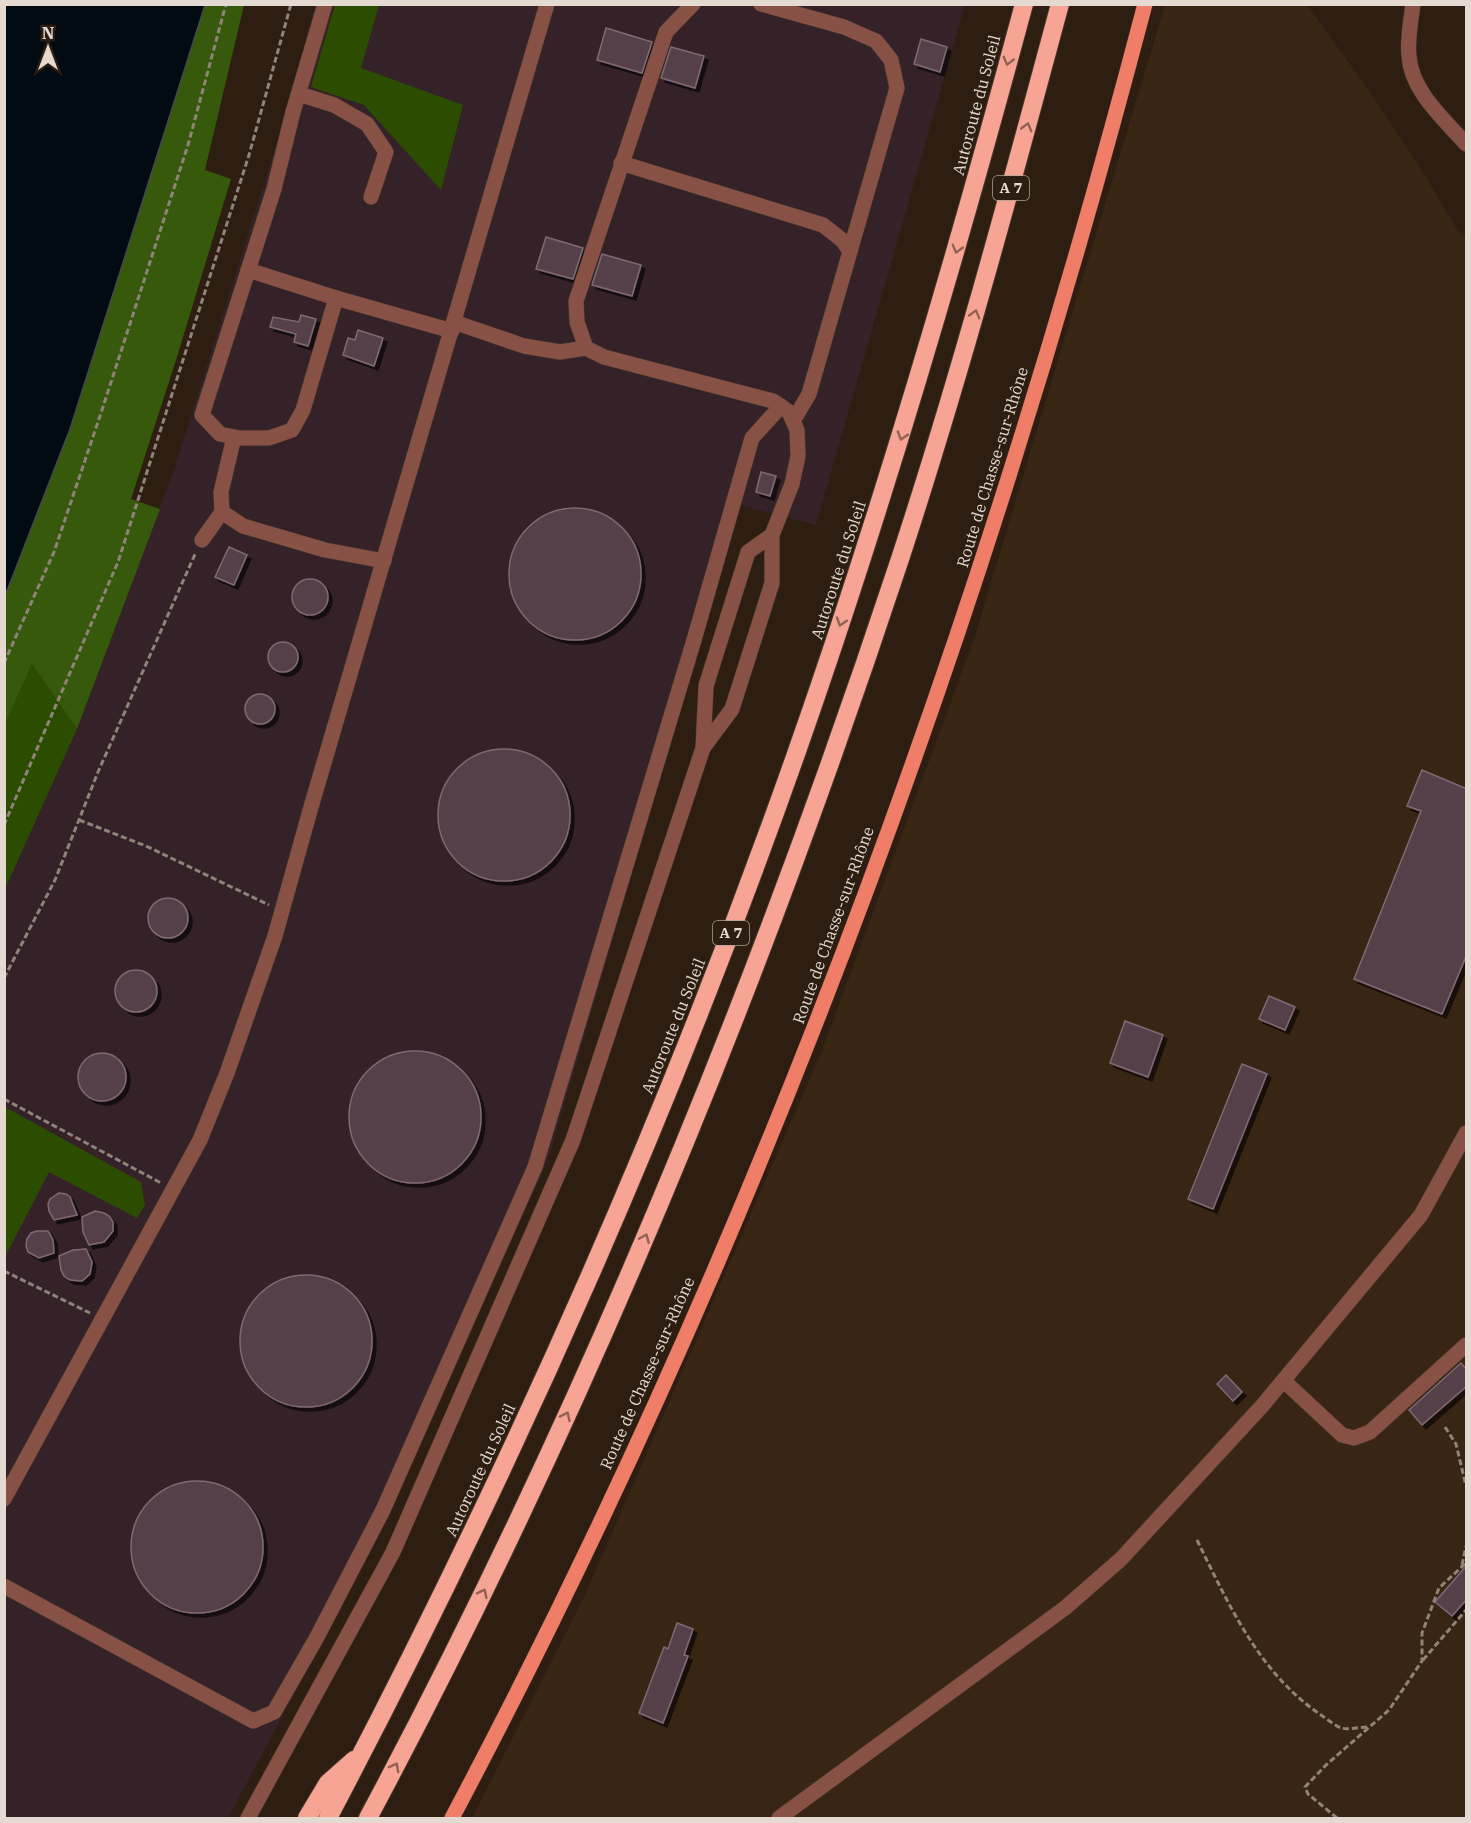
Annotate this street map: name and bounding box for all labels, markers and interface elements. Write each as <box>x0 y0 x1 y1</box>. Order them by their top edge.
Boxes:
north arrow <box>18 18 78 78</box>
text: N <box>42 23 54 43</box>
street label: Autoroute du Soleil <box>948 33 1004 177</box>
one-way arrow <box>1003 56 1016 66</box>
one-way arrow <box>1020 122 1032 132</box>
road number: A 7 <box>993 176 1029 200</box>
one-way arrow <box>952 243 964 254</box>
one-way arrow <box>968 309 980 320</box>
street label: Route de Chasse-sur-Rhône <box>952 364 1032 570</box>
one-way arrow <box>897 430 909 441</box>
street label: Autoroute du Soleil <box>806 498 870 642</box>
one-way arrow <box>836 616 849 627</box>
street label: Route de Chasse-sur-Rhône <box>788 824 878 1026</box>
road number: A 7 <box>713 921 749 945</box>
street label: Autoroute du Soleil <box>637 955 709 1097</box>
one-way arrow <box>638 1233 650 1244</box>
street label: Route de Chasse-sur-Rhône <box>595 1274 699 1472</box>
street label: Autoroute du Soleil <box>440 1400 520 1540</box>
one-way arrow <box>559 1412 571 1423</box>
one-way arrow <box>475 1588 487 1599</box>
one-way arrow <box>388 1763 399 1773</box>

